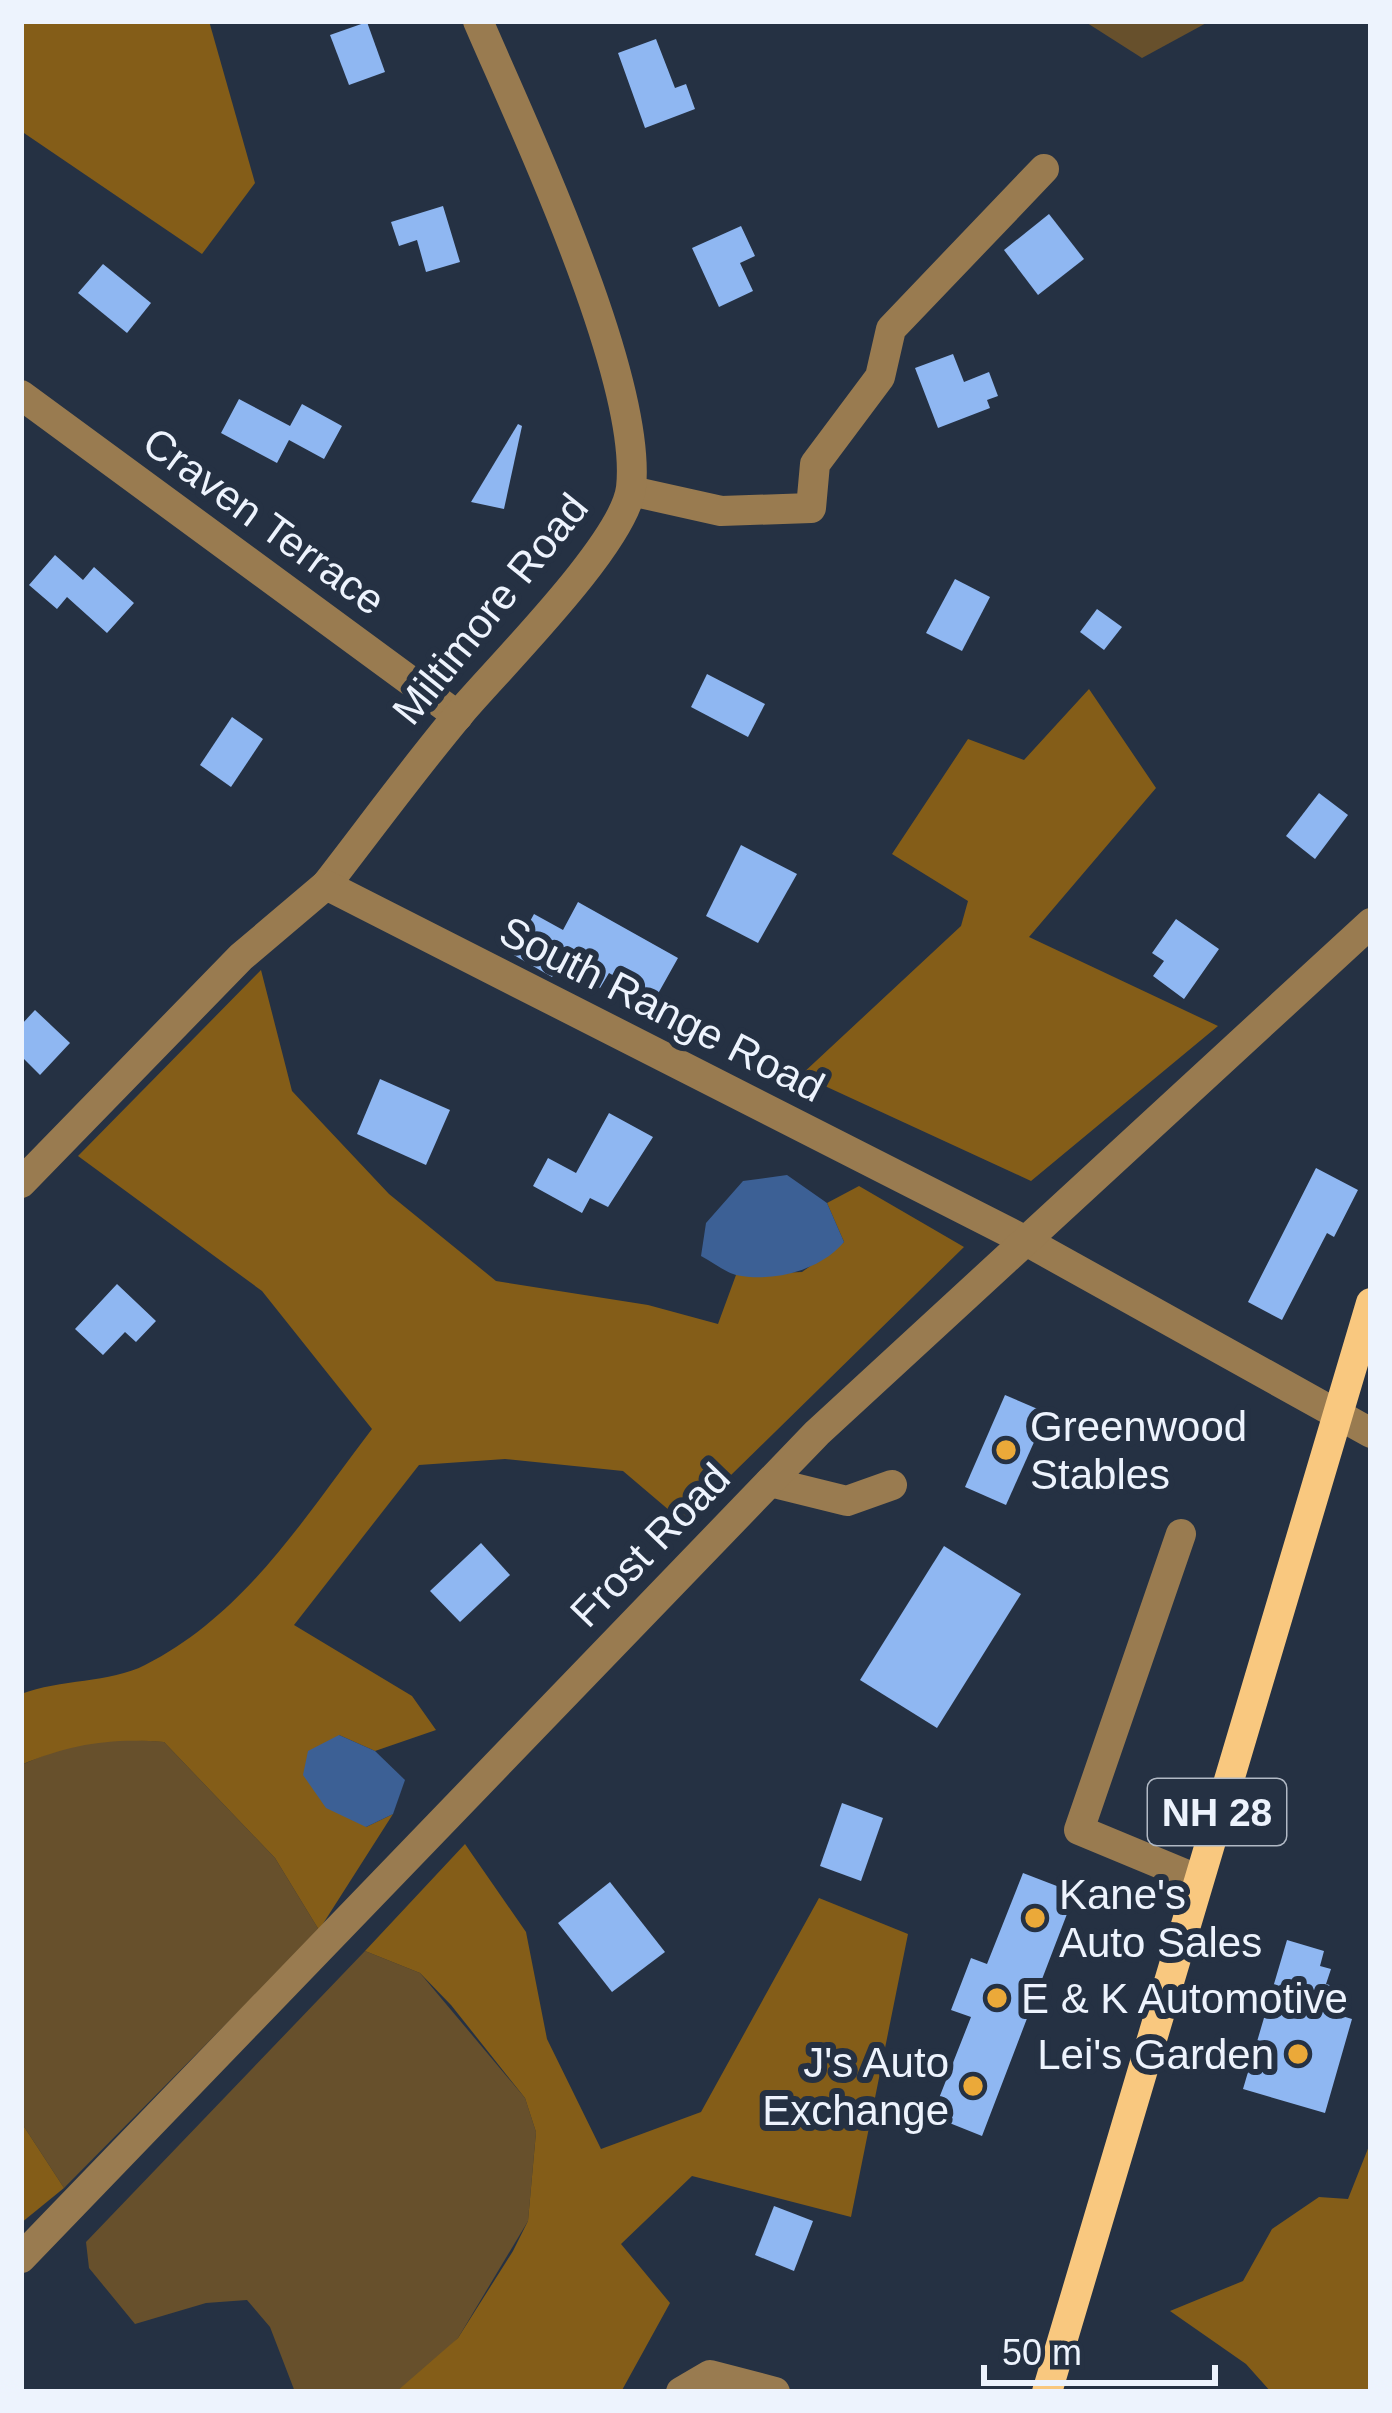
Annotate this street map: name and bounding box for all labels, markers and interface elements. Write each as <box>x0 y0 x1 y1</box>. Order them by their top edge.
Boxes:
street label: Craven Terrace <box>134 418 394 624</box>
street label: Miltimore Road <box>383 484 597 734</box>
street label: South Range Road <box>492 907 832 1111</box>
place label: Greenwood Stables <box>1030 1403 1247 1498</box>
marker: Greenwood Stables <box>993 1437 1019 1463</box>
street label: Frost Road <box>561 1454 739 1636</box>
road number: NH 28 <box>1148 1779 1286 1845</box>
place label: Kane's Auto Sales <box>1059 1871 1262 1966</box>
marker: Kane's Auto Sales <box>1022 1905 1048 1931</box>
place label: E & K Automotive <box>1021 1975 1348 2022</box>
marker: E & K Automotive <box>984 1985 1010 2011</box>
place label: Lei's Garden <box>1037 2031 1274 2078</box>
place label: J's Auto Exchange <box>762 2039 949 2134</box>
marker: Lei's Garden <box>1285 2041 1311 2067</box>
marker: J's Auto Exchange <box>960 2073 986 2099</box>
scale bar <box>984 2311 1215 2385</box>
text: 50 m <box>1002 2332 1082 2373</box>

